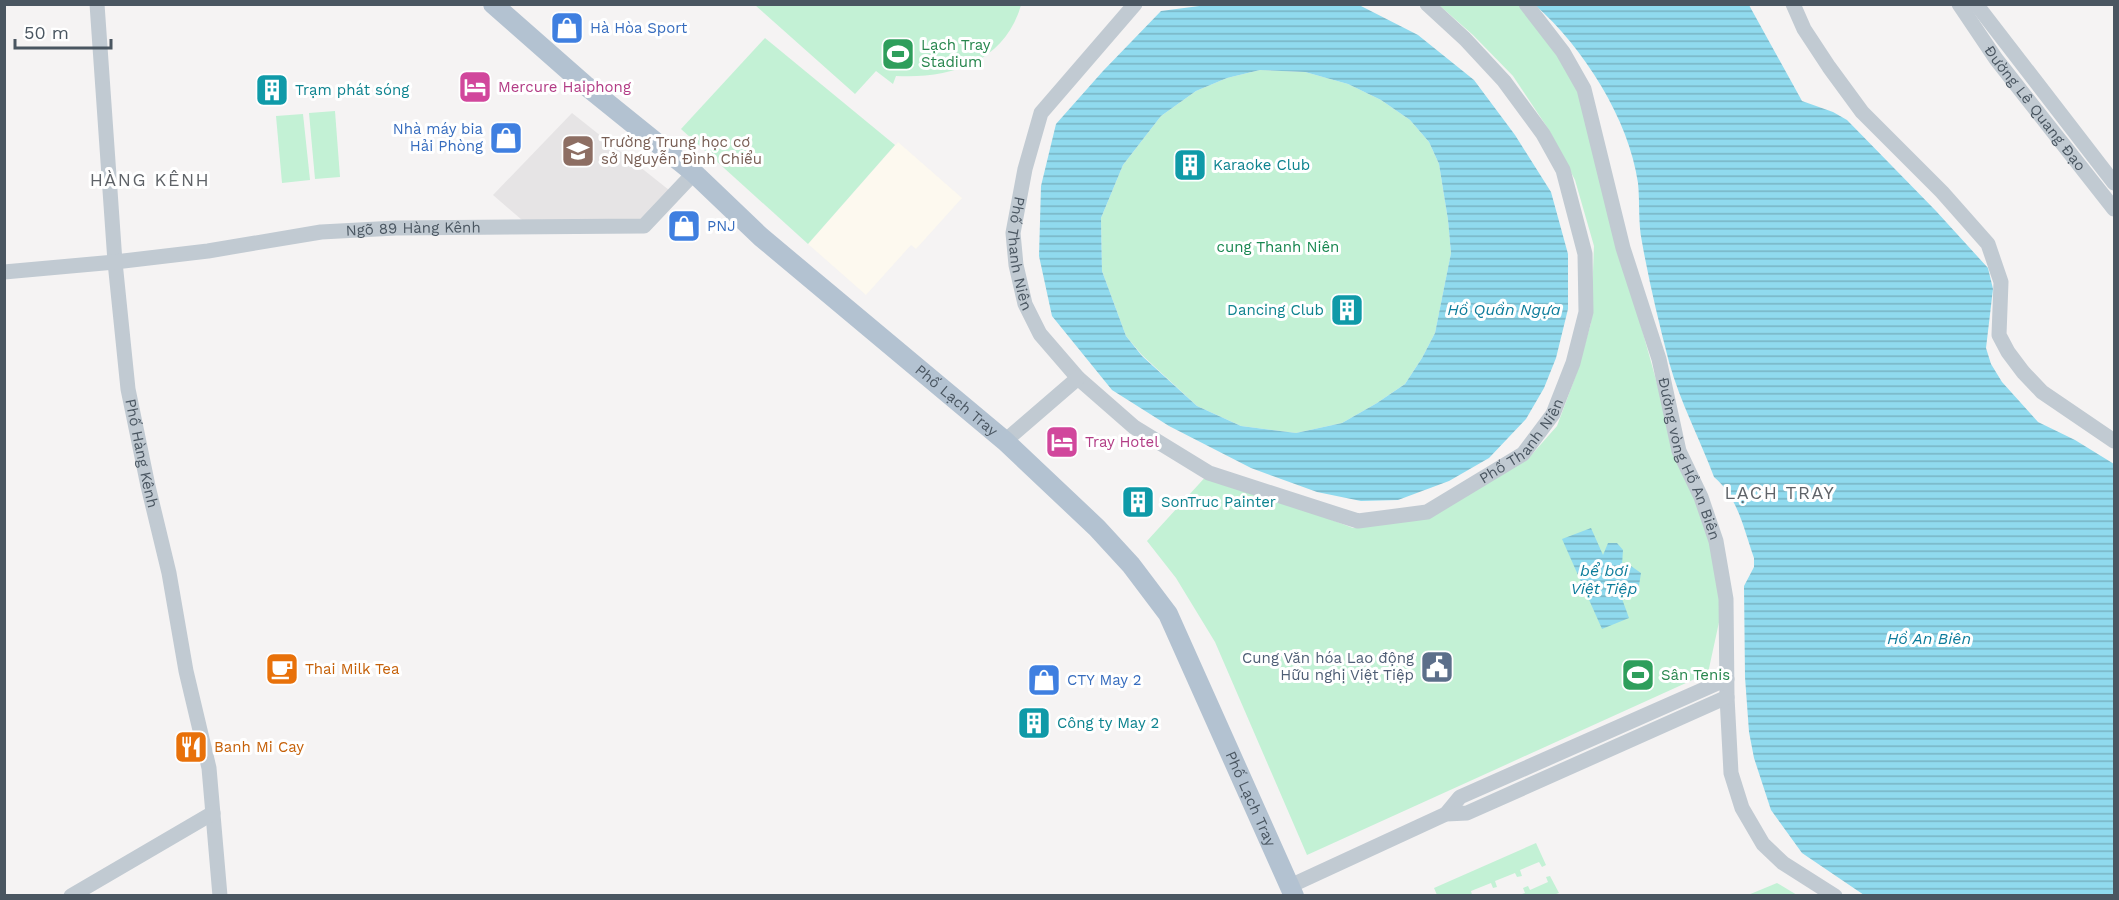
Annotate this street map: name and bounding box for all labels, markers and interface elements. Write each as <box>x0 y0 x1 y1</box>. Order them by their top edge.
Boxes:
shop icon: Hà Hòa Sport <box>549 10 585 46</box>
scale bar <box>15 12 111 50</box>
place label: Hà Hòa Sport <box>590 19 688 37</box>
text: 50 m <box>24 22 69 43</box>
sports icon: Lạch Tray Stadium <box>880 36 916 72</box>
place label: Lạch Tray Stadium <box>921 36 991 71</box>
street label: Đường Lê Quang Đạo <box>1980 42 2090 174</box>
hotel icon: Mercure Haiphong <box>457 69 493 105</box>
building icon: Trạm phát sóng <box>254 72 290 108</box>
place label: Mercure Haiphong <box>498 78 631 96</box>
place label: Trạm phát sóng <box>295 81 409 99</box>
place label: Nhà máy bia Hải Phòng <box>393 120 484 155</box>
shop icon: Nhà máy bia Hải Phòng <box>488 120 524 156</box>
school or university icon: Trường Trung học cơ sở Nguyễn Đình Chiểu <box>560 133 596 169</box>
place label: Trường Trung học cơ sở Nguyễn Đình Chiểu <box>601 133 762 168</box>
building icon: Karaoke Club <box>1172 147 1208 183</box>
place label: Karaoke Club <box>1213 156 1310 174</box>
district label: HÀNG KÊNH <box>90 169 210 190</box>
street label: Phố Thanh Niên <box>1003 195 1036 314</box>
shop icon: PNJ <box>666 208 702 244</box>
place label: PNJ <box>707 217 736 235</box>
street label: Ngõ 89 Hàng Kênh <box>345 218 481 240</box>
park label: cung Thanh Niên <box>1217 238 1339 256</box>
building icon: Dancing Club <box>1329 292 1365 328</box>
water label: Hồ Quần Ngựa <box>1447 300 1561 319</box>
place label: Dancing Club <box>1227 301 1324 319</box>
street label: Phố Lạch Tray <box>911 361 1002 440</box>
street label: Đường vòng Hồ An Biên <box>1654 376 1724 542</box>
street label: Phố Thanh Niên <box>1476 396 1567 487</box>
street label: Phố Hàng Kênh <box>121 397 162 510</box>
hotel icon: Tray Hotel <box>1044 424 1080 460</box>
place label: Tray Hotel <box>1085 433 1159 451</box>
district label: LẠCH TRAY <box>1725 482 1835 503</box>
building icon: SonTruc Painter <box>1120 484 1156 520</box>
place label: SonTruc Painter <box>1161 493 1276 511</box>
water label: bể bơi Việt Tiệp <box>1571 561 1637 598</box>
water label: Hồ An Biên <box>1887 629 1971 648</box>
place label: Cung Văn hóa Lao động Hữu nghị Việt Tiệp <box>1242 649 1414 684</box>
public building icon: Cung Văn hóa Lao động Hữu nghị Việt Tiệp <box>1419 649 1455 685</box>
cafe icon: Thai Milk Tea <box>264 651 300 687</box>
sports icon: Sân Tenis <box>1620 657 1656 693</box>
place label: Thai Milk Tea <box>305 660 400 678</box>
shop icon: CTY May 2 <box>1026 662 1062 698</box>
place label: Sân Tenis <box>1661 666 1730 684</box>
place label: CTY May 2 <box>1067 671 1141 689</box>
building icon: Công ty May 2 <box>1016 705 1052 741</box>
place label: Công ty May 2 <box>1057 714 1159 732</box>
restaurant icon: Banh Mi Cay <box>173 729 209 765</box>
place label: Banh Mi Cay <box>214 738 304 756</box>
street label: Phố Lạch Tray <box>1221 748 1280 849</box>

